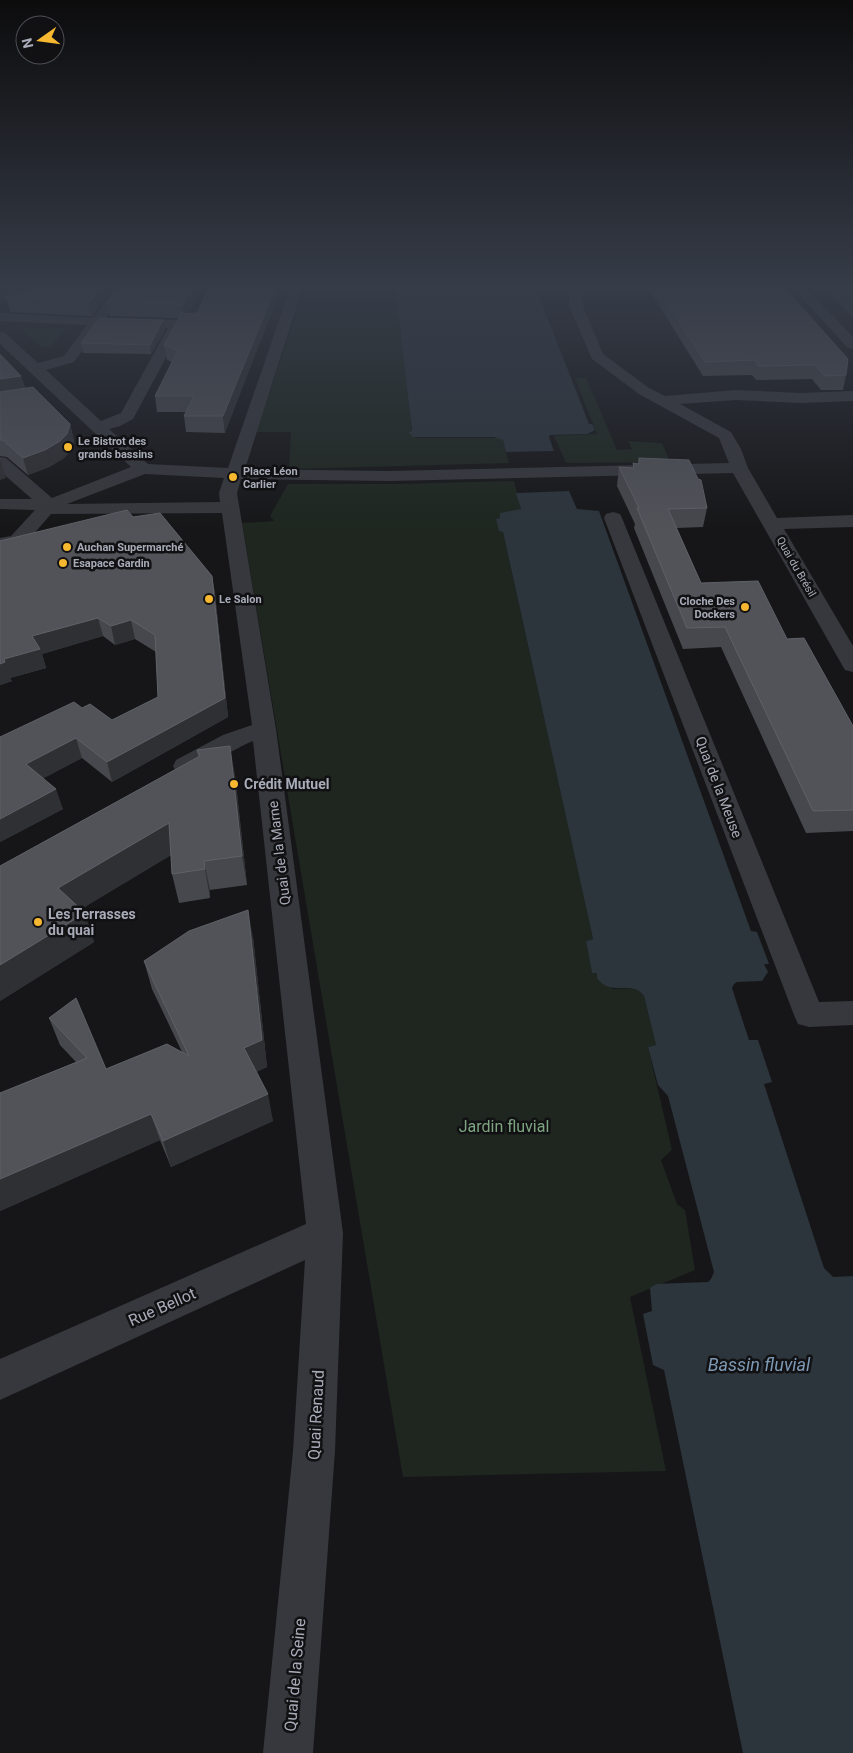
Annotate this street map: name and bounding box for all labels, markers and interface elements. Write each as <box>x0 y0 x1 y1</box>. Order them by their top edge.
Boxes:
north arrow <box>15 15 65 65</box>
text: N <box>18 36 36 50</box>
place label: Le Bistrot des grands bassins <box>78 435 153 461</box>
marker: Le Bistrot des grands bassins <box>62 441 74 453</box>
place label: Place Léon Carlier <box>243 465 298 491</box>
marker: Place Léon Carlier <box>227 471 239 483</box>
street label: Quai du Brésil <box>774 535 818 599</box>
marker: Auchan Supermarché <box>61 541 73 553</box>
place label: Auchan Supermarché <box>77 541 183 554</box>
marker: Esapace Gardin <box>57 557 69 569</box>
place label: Esapace Gardin <box>73 557 150 570</box>
marker: Le Salon <box>203 593 215 605</box>
place label: Le Salon <box>219 593 262 606</box>
place label: Cloche Des Dockers <box>679 595 735 621</box>
marker: Cloche Des Dockers <box>739 601 751 613</box>
street label: Quai de la Meuse <box>692 734 746 840</box>
place label: Crédit Mutuel <box>244 776 329 792</box>
marker: Crédit Mutuel <box>228 778 240 790</box>
street label: Quai de la Marne <box>265 800 293 906</box>
place label: Les Terrasses du quai <box>48 906 136 938</box>
marker: Les Terrasses du quai <box>32 916 44 928</box>
park label: Jardin fluvial <box>459 1117 549 1136</box>
street label: Rue Bellot <box>125 1284 199 1330</box>
water label: Bassin fluvial <box>708 1354 811 1375</box>
street label: Quai Renaud <box>304 1370 328 1460</box>
street label: Quai de la Seine <box>281 1618 309 1732</box>

